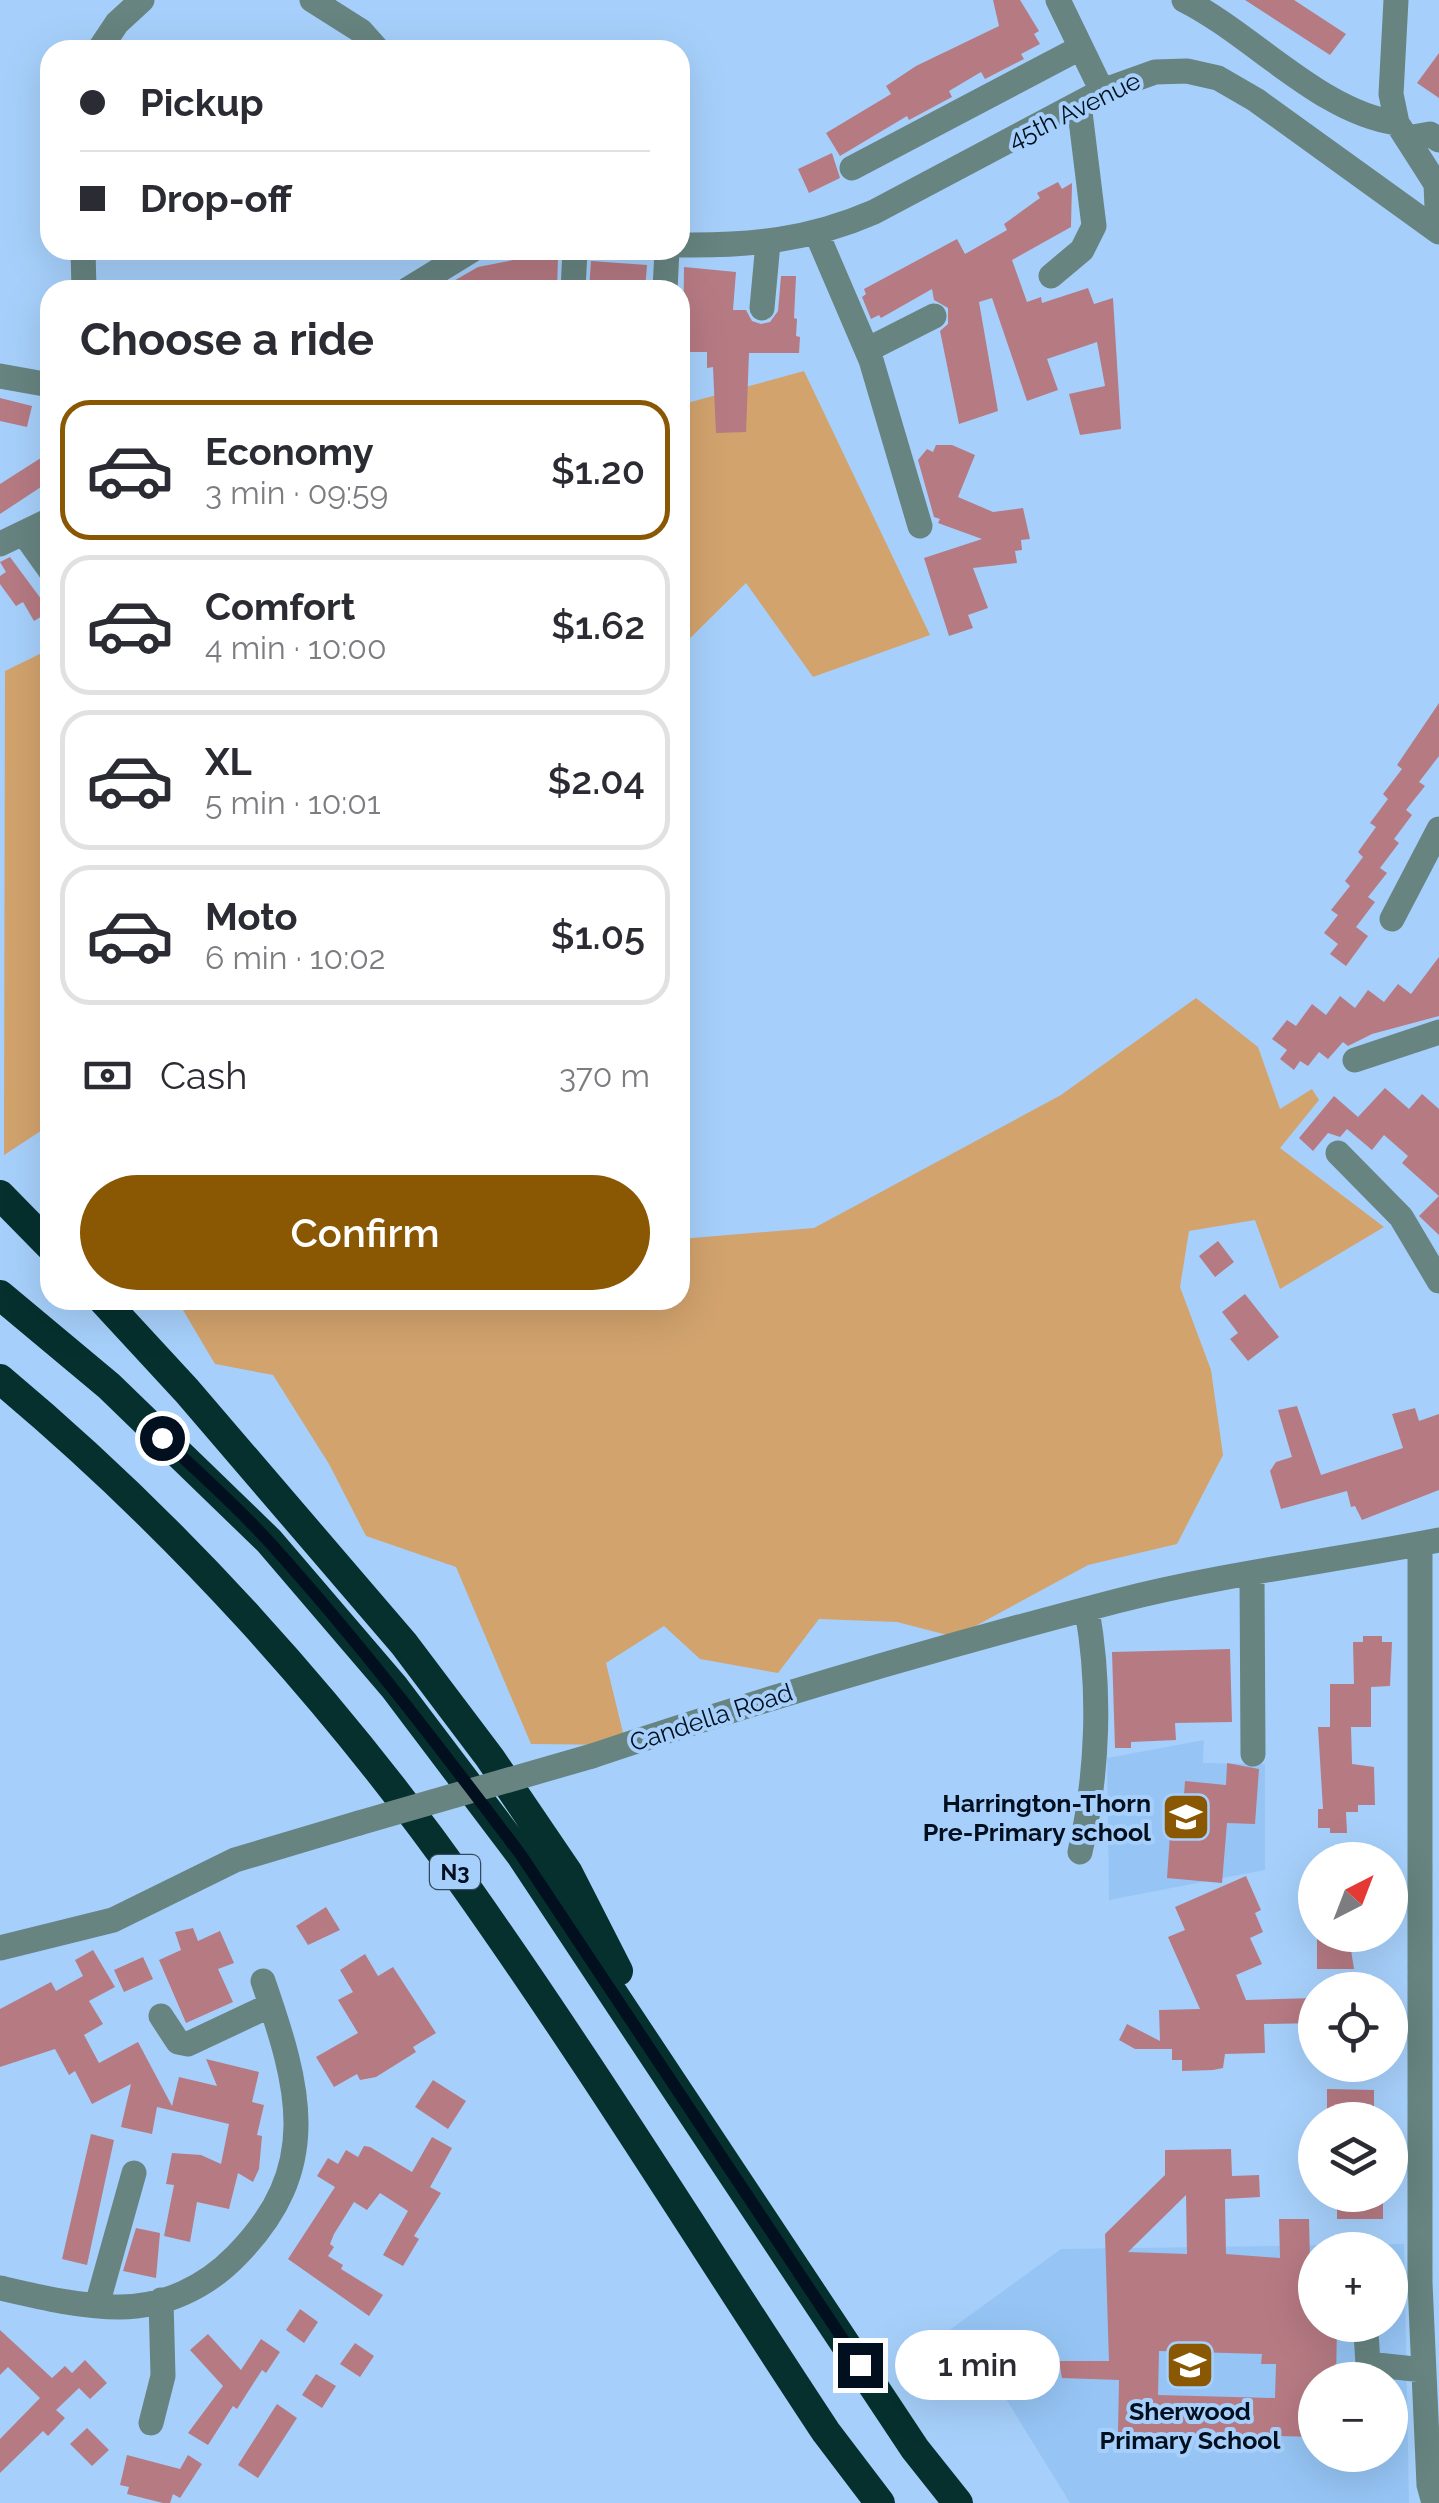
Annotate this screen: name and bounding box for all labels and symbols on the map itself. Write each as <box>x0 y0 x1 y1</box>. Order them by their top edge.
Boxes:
street label: 45th Avenue <box>1003 65 1145 155</box>
route start <box>140 1416 185 1461</box>
street label: Candella Road <box>626 1677 796 1757</box>
place label: Harrington-Thorn Pre-Primary school <box>923 1788 1151 1847</box>
school or university icon: Harrington-Thorn Pre-Primary school <box>1160 1791 1212 1843</box>
north arrow <box>1298 1842 1408 1952</box>
road number: N3 <box>430 1855 480 1889</box>
callout: 1 min <box>895 2330 1060 2400</box>
school or university icon: Sherwood Primary School <box>1164 2339 1216 2391</box>
route end <box>838 2343 883 2388</box>
place label: Sherwood Primary School <box>1100 2396 1280 2455</box>

